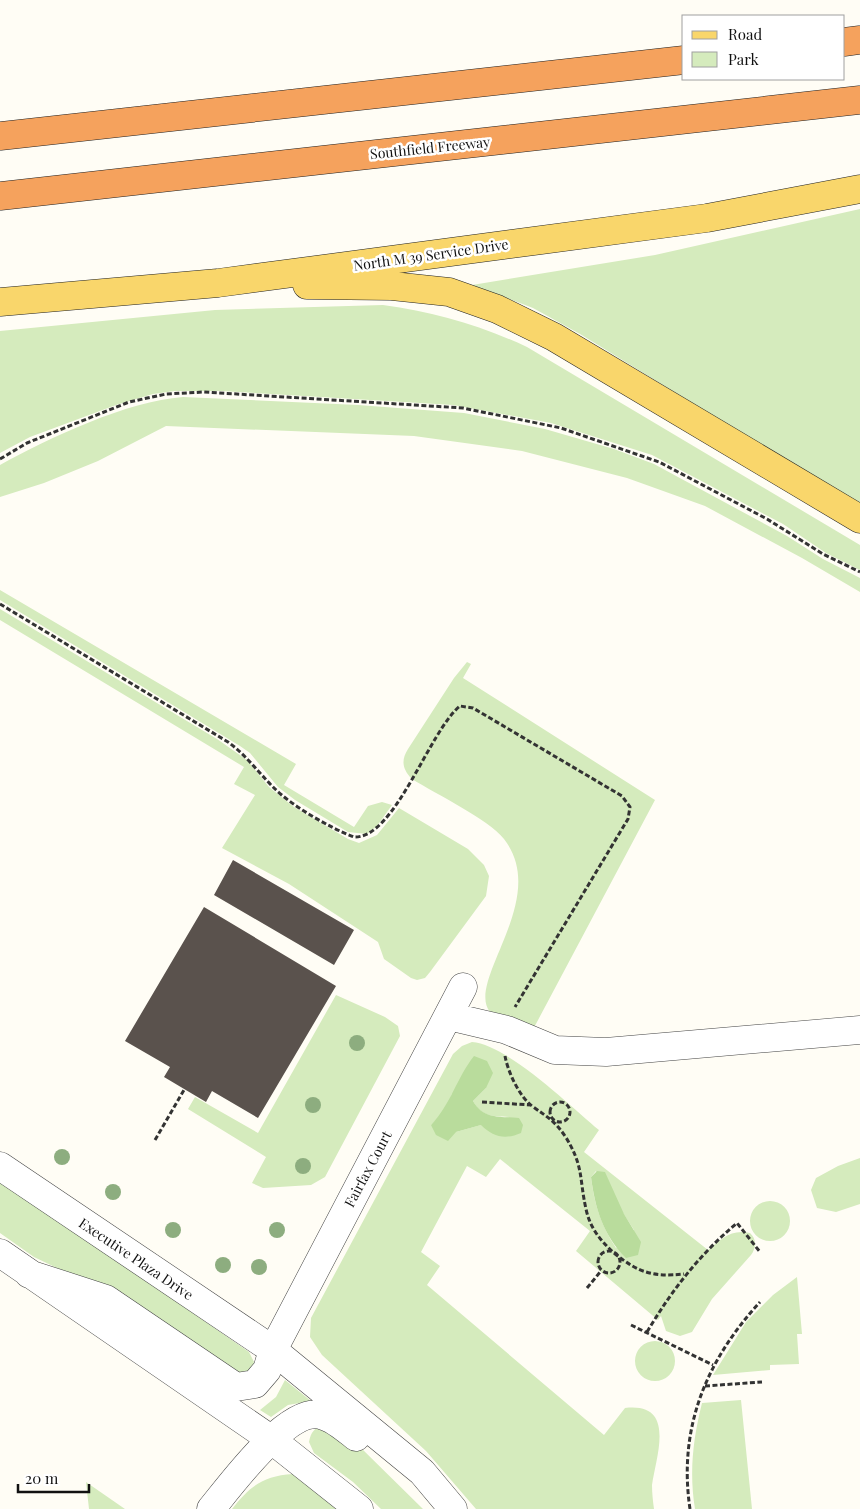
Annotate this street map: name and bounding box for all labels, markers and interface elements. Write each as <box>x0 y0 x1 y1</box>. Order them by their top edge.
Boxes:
legend <box>682 15 845 80</box>
text: Road <box>728 24 762 44</box>
text: Park <box>728 49 760 69</box>
street label: Southfield Freeway <box>369 132 491 163</box>
street label: North M 39 Service Drive <box>352 234 510 275</box>
street label: Fairfax Court <box>339 1126 396 1210</box>
street label: Executive Plaza Drive <box>75 1213 197 1304</box>
scale bar <box>18 1462 89 1494</box>
text: 20 m <box>25 1468 59 1488</box>

